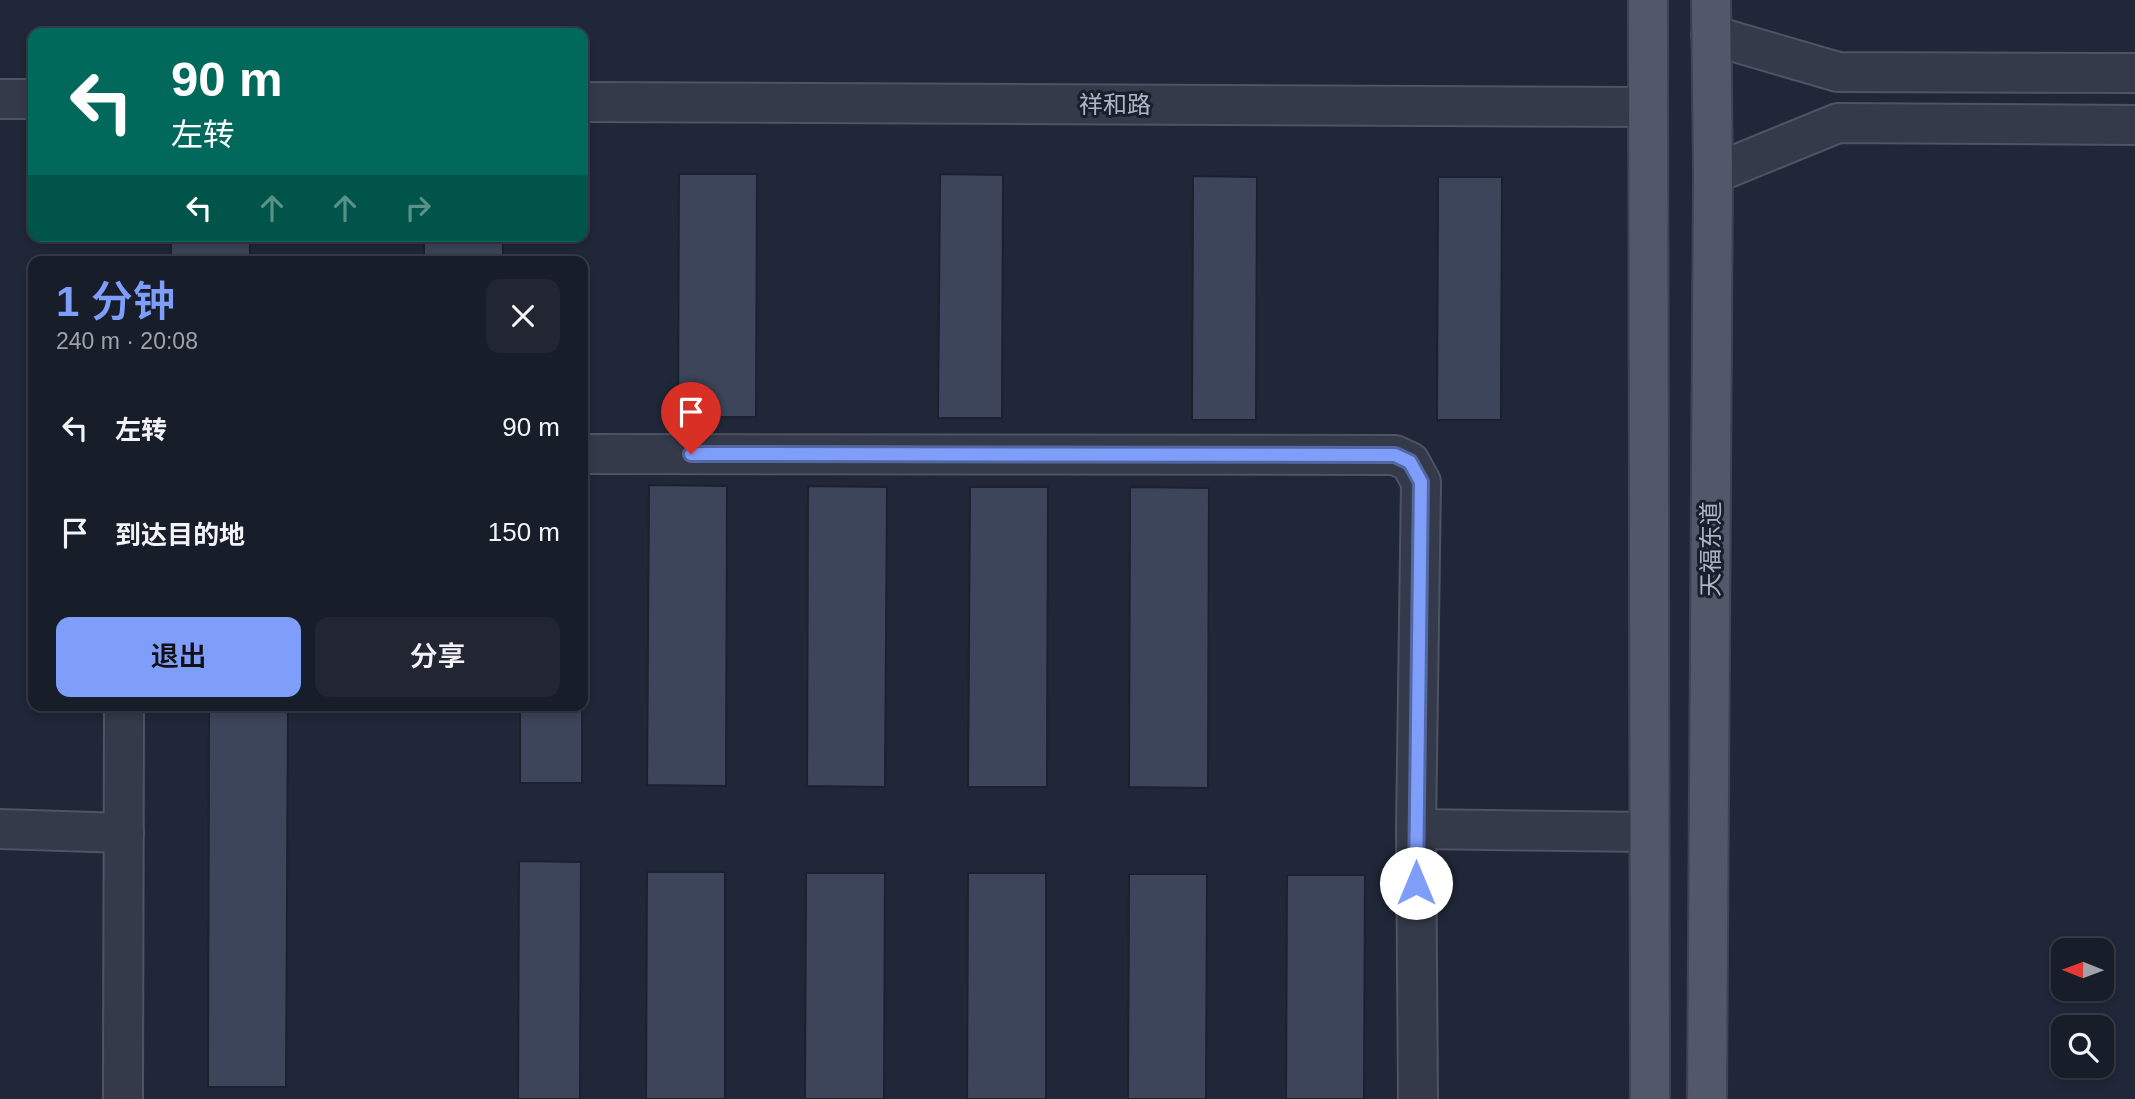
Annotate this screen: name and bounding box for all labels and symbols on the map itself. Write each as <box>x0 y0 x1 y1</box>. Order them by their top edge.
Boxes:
street label: 祥和路 <box>1079 91 1151 118</box>
pin <box>661 382 721 454</box>
street label: 天福东道 <box>1697 501 1724 597</box>
position arrow <box>1379 846 1453 920</box>
north arrow <box>2051 938 2114 1001</box>

